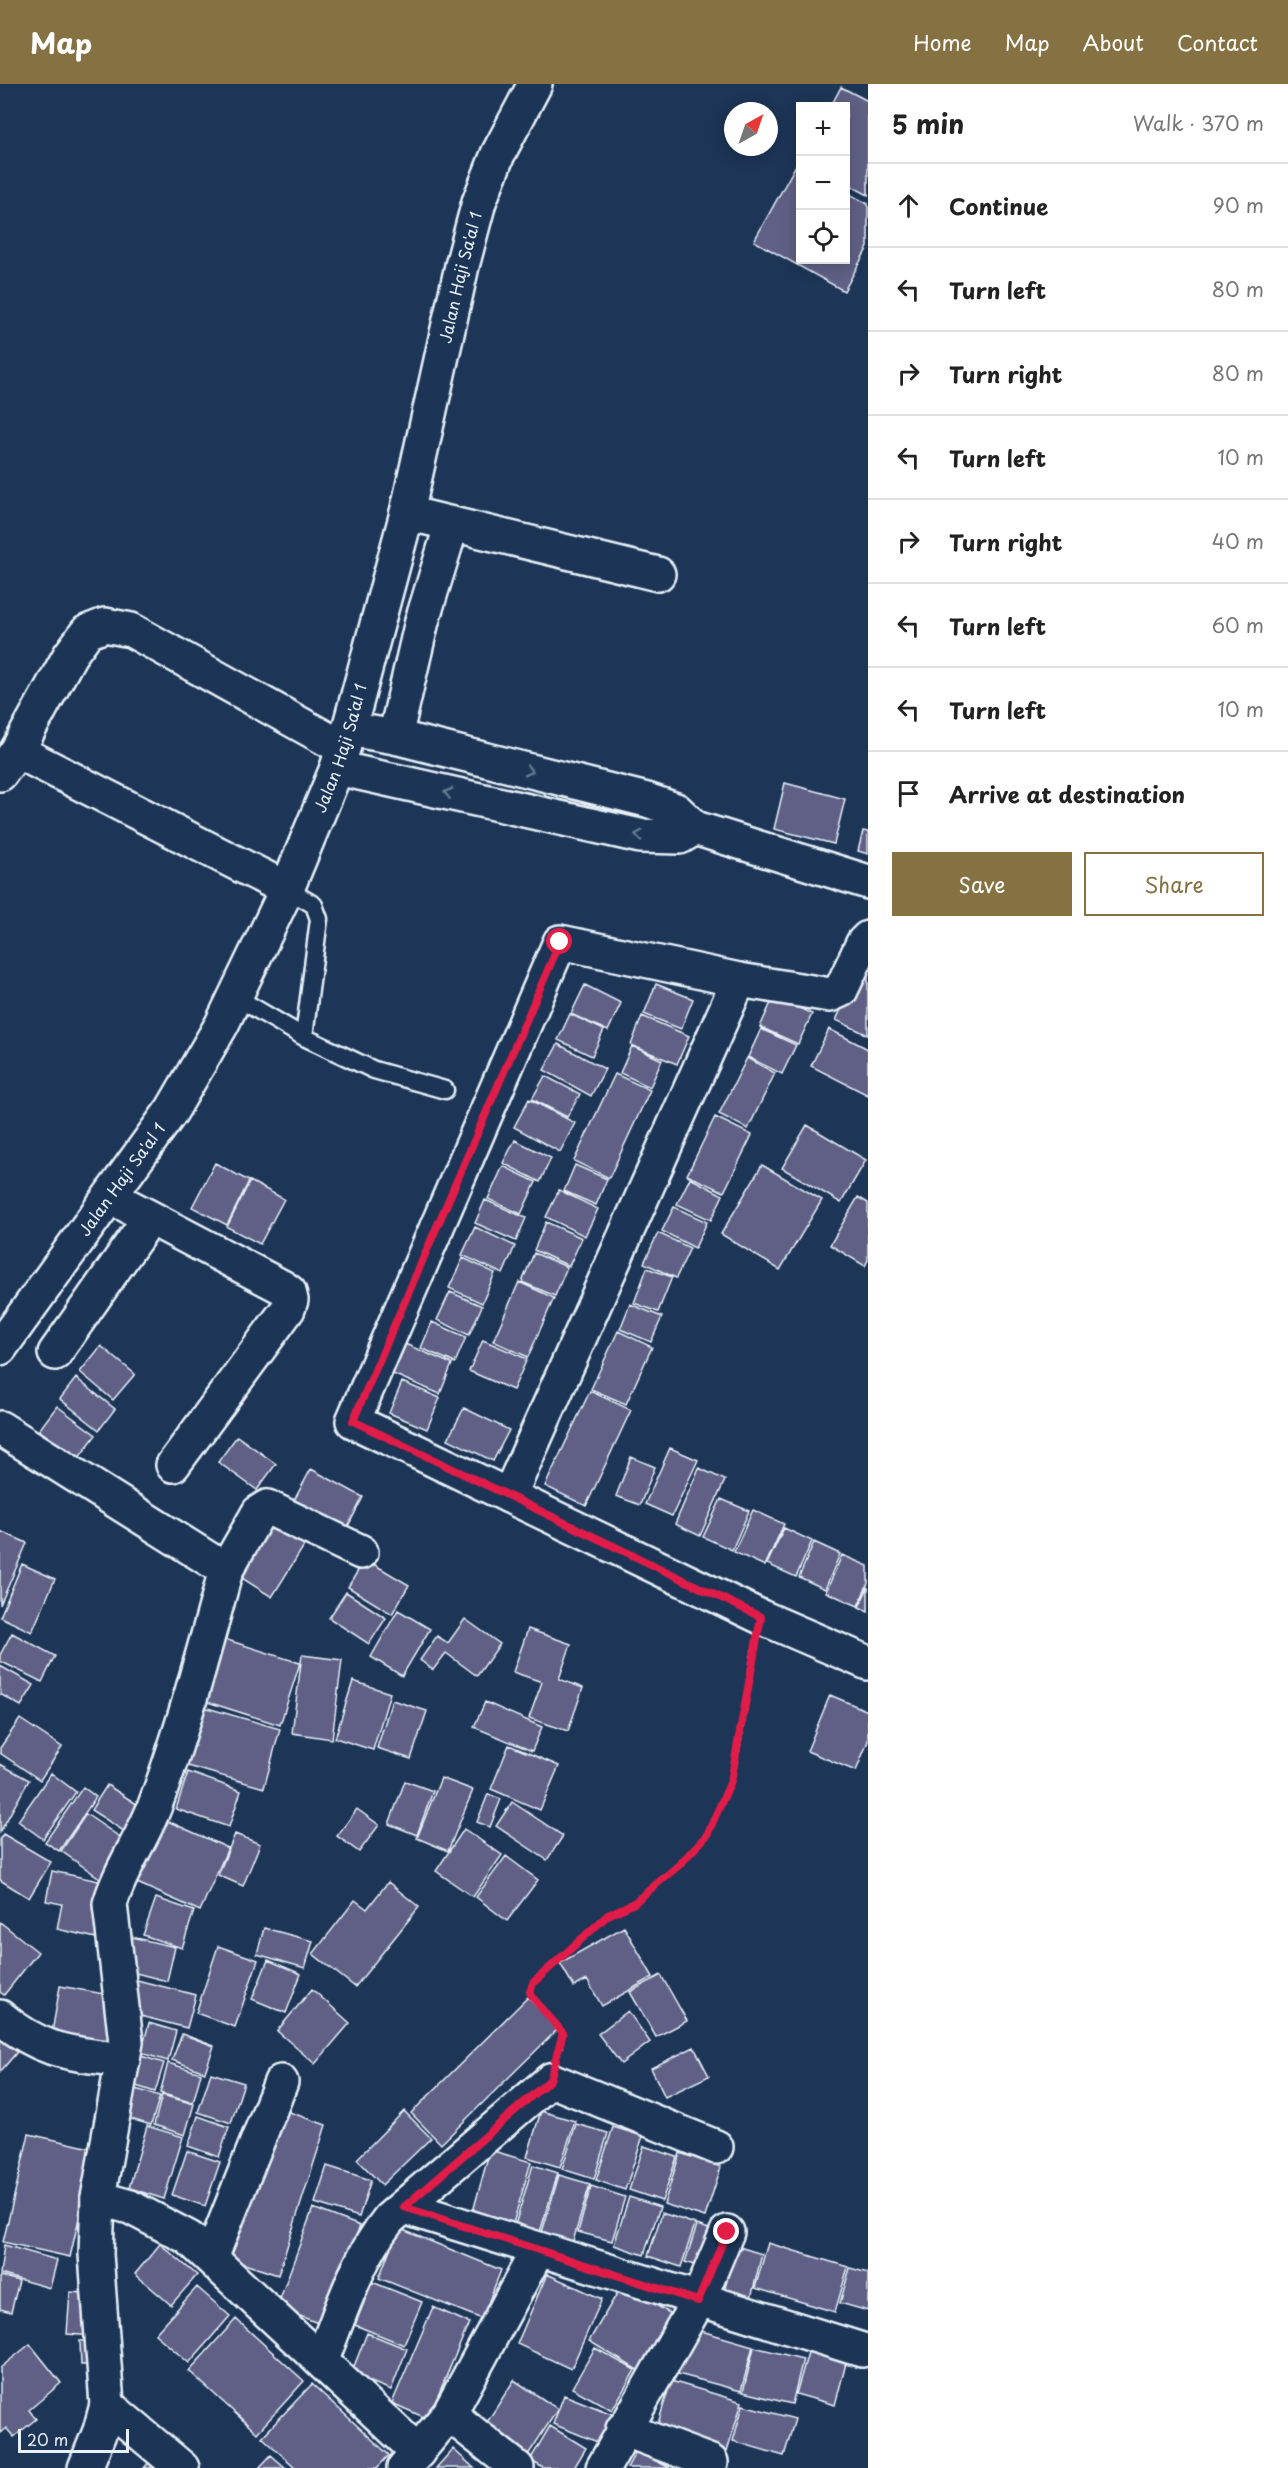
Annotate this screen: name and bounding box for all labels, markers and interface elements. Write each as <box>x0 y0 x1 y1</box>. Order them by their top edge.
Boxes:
text: Map <box>30 21 92 64</box>
text: Home <box>913 26 972 58</box>
text: Map <box>1005 26 1050 58</box>
text: About <box>1083 26 1144 58</box>
text: Contact <box>1177 26 1258 58</box>
north arrow <box>724 102 778 156</box>
map controls <box>796 102 850 264</box>
button: + <box>796 102 850 156</box>
text: 5 min <box>892 104 964 143</box>
text: Walk · 370 m <box>1133 108 1264 138</box>
button: − <box>796 156 850 210</box>
icon: ahead <box>892 189 925 222</box>
text: Continue <box>949 189 1048 222</box>
text: 90 m <box>1213 190 1264 220</box>
street label: Jalan Haji Sa'al 1 <box>432 209 487 345</box>
button: locate <box>796 210 850 264</box>
icon: left <box>892 273 925 306</box>
text: Turn left <box>949 273 1046 306</box>
text: 80 m <box>1212 274 1264 304</box>
icon: right <box>892 357 925 390</box>
text: Turn right <box>949 357 1062 390</box>
text: 80 m <box>1212 358 1264 388</box>
icon: left <box>892 441 925 474</box>
text: Turn left <box>949 441 1046 474</box>
text: 10 m <box>1217 442 1264 472</box>
icon: right <box>892 525 925 558</box>
text: Turn right <box>949 525 1062 558</box>
text: 40 m <box>1212 526 1264 556</box>
icon: left <box>892 609 925 642</box>
text: Turn left <box>949 609 1046 642</box>
text: 60 m <box>1212 610 1264 640</box>
street label: Jalan Haji Sa'al 1 <box>307 681 372 816</box>
icon: left <box>892 693 925 726</box>
text: Turn left <box>949 693 1046 726</box>
text: 10 m <box>1217 694 1264 724</box>
one-way arrow <box>524 763 534 776</box>
icon: arrive <box>892 777 925 810</box>
text: Arrive at destination <box>949 777 1185 810</box>
one-way arrow <box>444 787 454 800</box>
one-way arrow <box>634 829 644 842</box>
button: Save <box>892 852 1072 916</box>
button: Share <box>1084 852 1264 916</box>
route start <box>546 928 572 954</box>
street label: Jalan Haji Sa'al 1 <box>72 1117 170 1240</box>
route end <box>713 2218 739 2244</box>
scale bar <box>18 2426 129 2454</box>
text: 20 m <box>27 2427 68 2451</box>

